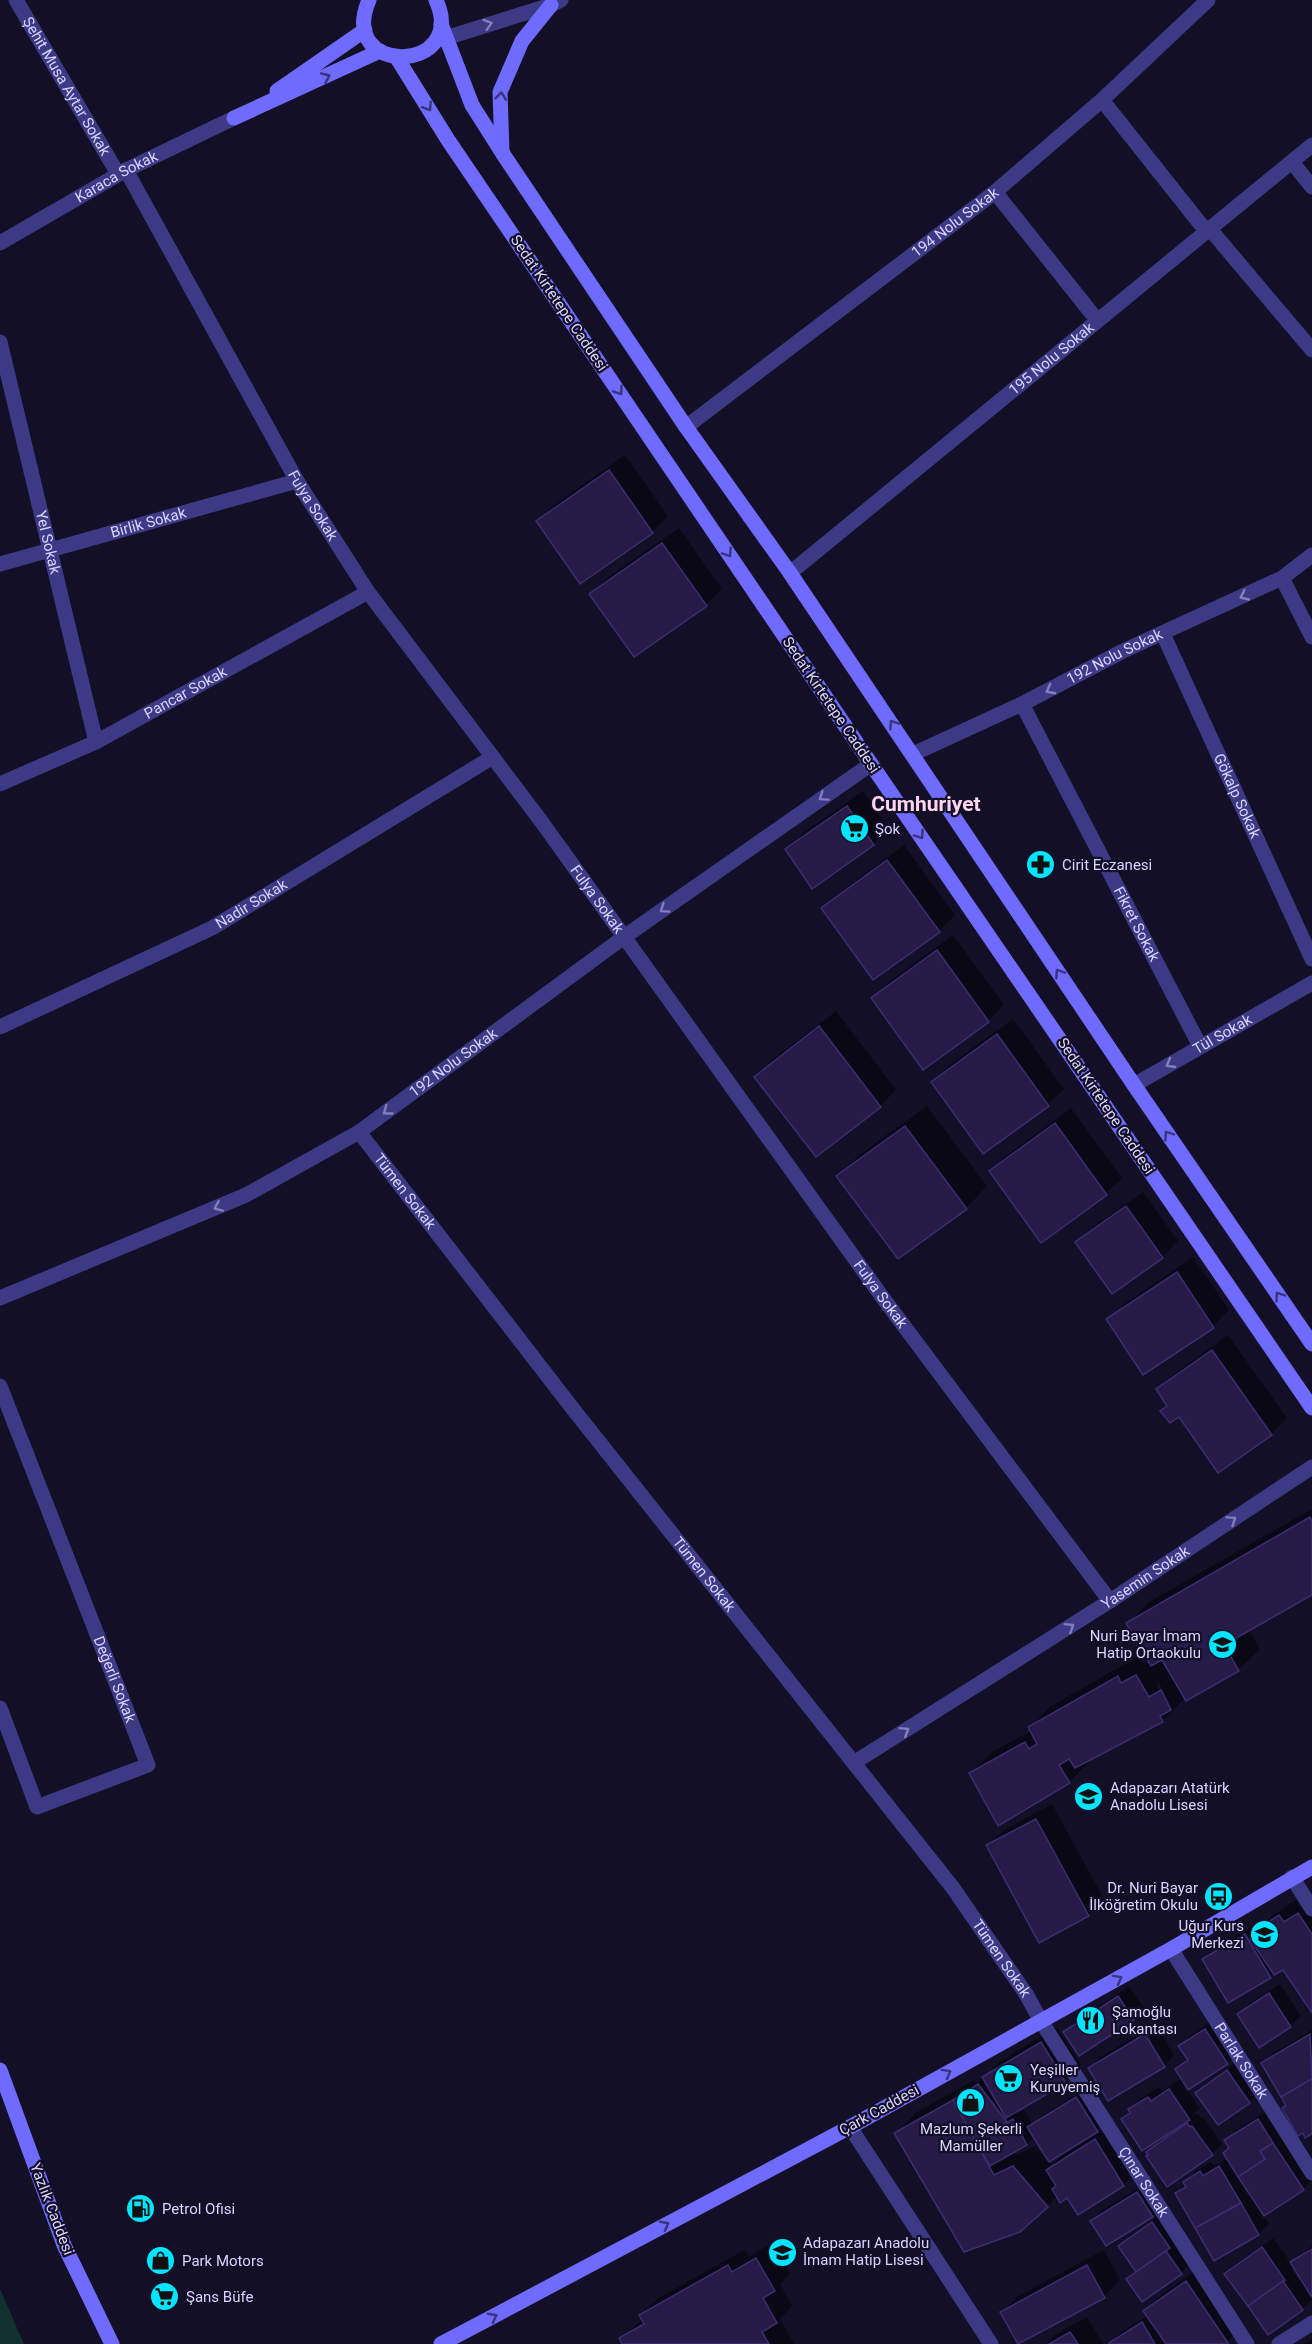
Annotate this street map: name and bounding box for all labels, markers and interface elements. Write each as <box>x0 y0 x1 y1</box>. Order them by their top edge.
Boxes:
street label: Şehit Musa Aytar Sokak <box>19 14 114 159</box>
one-way arrow <box>483 19 493 31</box>
one-way arrow <box>320 73 331 85</box>
one-way arrow <box>495 91 507 101</box>
one-way arrow <box>421 100 432 111</box>
street label: Karaca Sokak <box>72 147 161 206</box>
street label: 194 Nolu Sokak <box>908 183 1003 261</box>
street label: Sedat Kirtetepe Caddesi <box>507 231 611 375</box>
street label: 195 Nolu Sokak <box>1005 318 1098 399</box>
one-way arrow <box>612 384 623 395</box>
street label: Fulya Sokak <box>284 467 342 544</box>
street label: Birlik Sokak <box>109 503 188 542</box>
street label: Yel Sokak <box>32 509 64 576</box>
one-way arrow <box>721 546 732 557</box>
one-way arrow <box>1240 588 1251 600</box>
street label: 192 Nolu Sokak <box>1064 625 1166 688</box>
street label: Sedat Kirtetepe Caddesi <box>779 633 883 777</box>
street label: Pancar Sokak <box>141 662 230 723</box>
one-way arrow <box>1045 682 1056 694</box>
one-way arrow <box>889 719 900 730</box>
street label: Gökalp Sokak <box>1210 751 1265 841</box>
one-way arrow <box>819 790 830 801</box>
district label: Cumhuriyet <box>871 792 981 816</box>
supermarket icon: Şok <box>838 813 870 845</box>
place label: Şok <box>875 820 900 838</box>
one-way arrow <box>913 829 924 840</box>
pharmacy icon: Cirit Eczanesi <box>1025 849 1057 881</box>
place label: Cirit Eczanesi <box>1062 856 1152 874</box>
street label: Fulya Sokak <box>567 862 628 937</box>
street label: Nadir Sokak <box>212 875 291 933</box>
street label: Fikret Sokak <box>1110 883 1164 965</box>
one-way arrow <box>659 902 670 913</box>
one-way arrow <box>1055 969 1067 979</box>
street label: Tül Sokak <box>1190 1010 1255 1058</box>
street label: 192 Nolu Sokak <box>406 1024 501 1101</box>
street label: Sedat Kirtetepe Caddesi <box>1054 1034 1158 1178</box>
one-way arrow <box>1166 1057 1176 1068</box>
one-way arrow <box>383 1104 394 1115</box>
one-way arrow <box>1164 1131 1175 1142</box>
street label: Tümen Sokak <box>370 1150 440 1233</box>
one-way arrow <box>213 1200 224 1212</box>
street label: Fulya Sokak <box>850 1257 912 1332</box>
one-way arrow <box>1275 1291 1286 1302</box>
one-way arrow <box>1226 1516 1237 1527</box>
street label: Tümen Sokak <box>669 1533 740 1616</box>
street label: Yasemin Sokak <box>1098 1542 1193 1613</box>
one-way arrow <box>1063 1623 1074 1634</box>
place label: Nuri Bayar İmam Hatip Ortaokulu <box>1090 1627 1201 1662</box>
school or university icon: Nuri Bayar İmam Hatip Ortaokulu <box>1206 1629 1238 1661</box>
street label: Değerli Sokak <box>90 1634 140 1726</box>
one-way arrow <box>898 1727 909 1738</box>
place label: Adapazarı Atatürk Anadolu Lisesi <box>1110 1779 1230 1814</box>
school or university icon: Adapazarı Atatürk Anadolu Lisesi <box>1073 1781 1105 1813</box>
place label: Dr. Nuri Bayar İlköğretim Okulu <box>1089 1879 1198 1914</box>
bus stop icon: Dr. Nuri Bayar İlköğretim Okulu <box>1203 1881 1235 1913</box>
street label: Tümen Sokak <box>968 1916 1035 2001</box>
place label: Uğur Kurs Merkezi <box>1178 1917 1244 1952</box>
school or university icon: Uğur Kurs Merkezi <box>1249 1919 1281 1951</box>
one-way arrow <box>1112 1975 1122 1986</box>
place label: Şamoğlu Lokantası <box>1112 2003 1177 2038</box>
restaurant icon: Şamoğlu Lokantası <box>1075 2005 1107 2037</box>
street label: Parlak Sokak <box>1211 2019 1272 2103</box>
place label: Yeşiller Kuruyemiş <box>1030 2061 1100 2096</box>
supermarket icon: Yeşiller Kuruyemiş <box>993 2063 1025 2095</box>
one-way arrow <box>941 2069 951 2080</box>
street label: Çark Caddesi <box>836 2081 922 2139</box>
shop icon: Mazlum Şekerli Mamüller <box>955 2086 987 2118</box>
place label: Mazlum Şekerli Mamüller <box>920 2120 1022 2155</box>
street label: Çınar Sokak <box>1115 2144 1173 2221</box>
street label: Yazlık Caddesi <box>26 2161 78 2257</box>
fuel station icon: Petrol Ofisi <box>125 2193 157 2225</box>
place label: Petrol Ofisi <box>162 2200 235 2218</box>
one-way arrow <box>659 2221 669 2232</box>
place label: Adapazarı Anadolu İmam Hatip Lisesi <box>803 2234 929 2269</box>
school or university icon: Adapazarı Anadolu İmam Hatip Lisesi <box>766 2236 798 2268</box>
shop icon: Park Motors <box>145 2245 177 2277</box>
place label: Park Motors <box>182 2252 264 2270</box>
supermarket icon: Şans Büfe <box>149 2281 181 2313</box>
place label: Şans Büfe <box>186 2288 253 2306</box>
one-way arrow <box>486 2313 497 2324</box>

